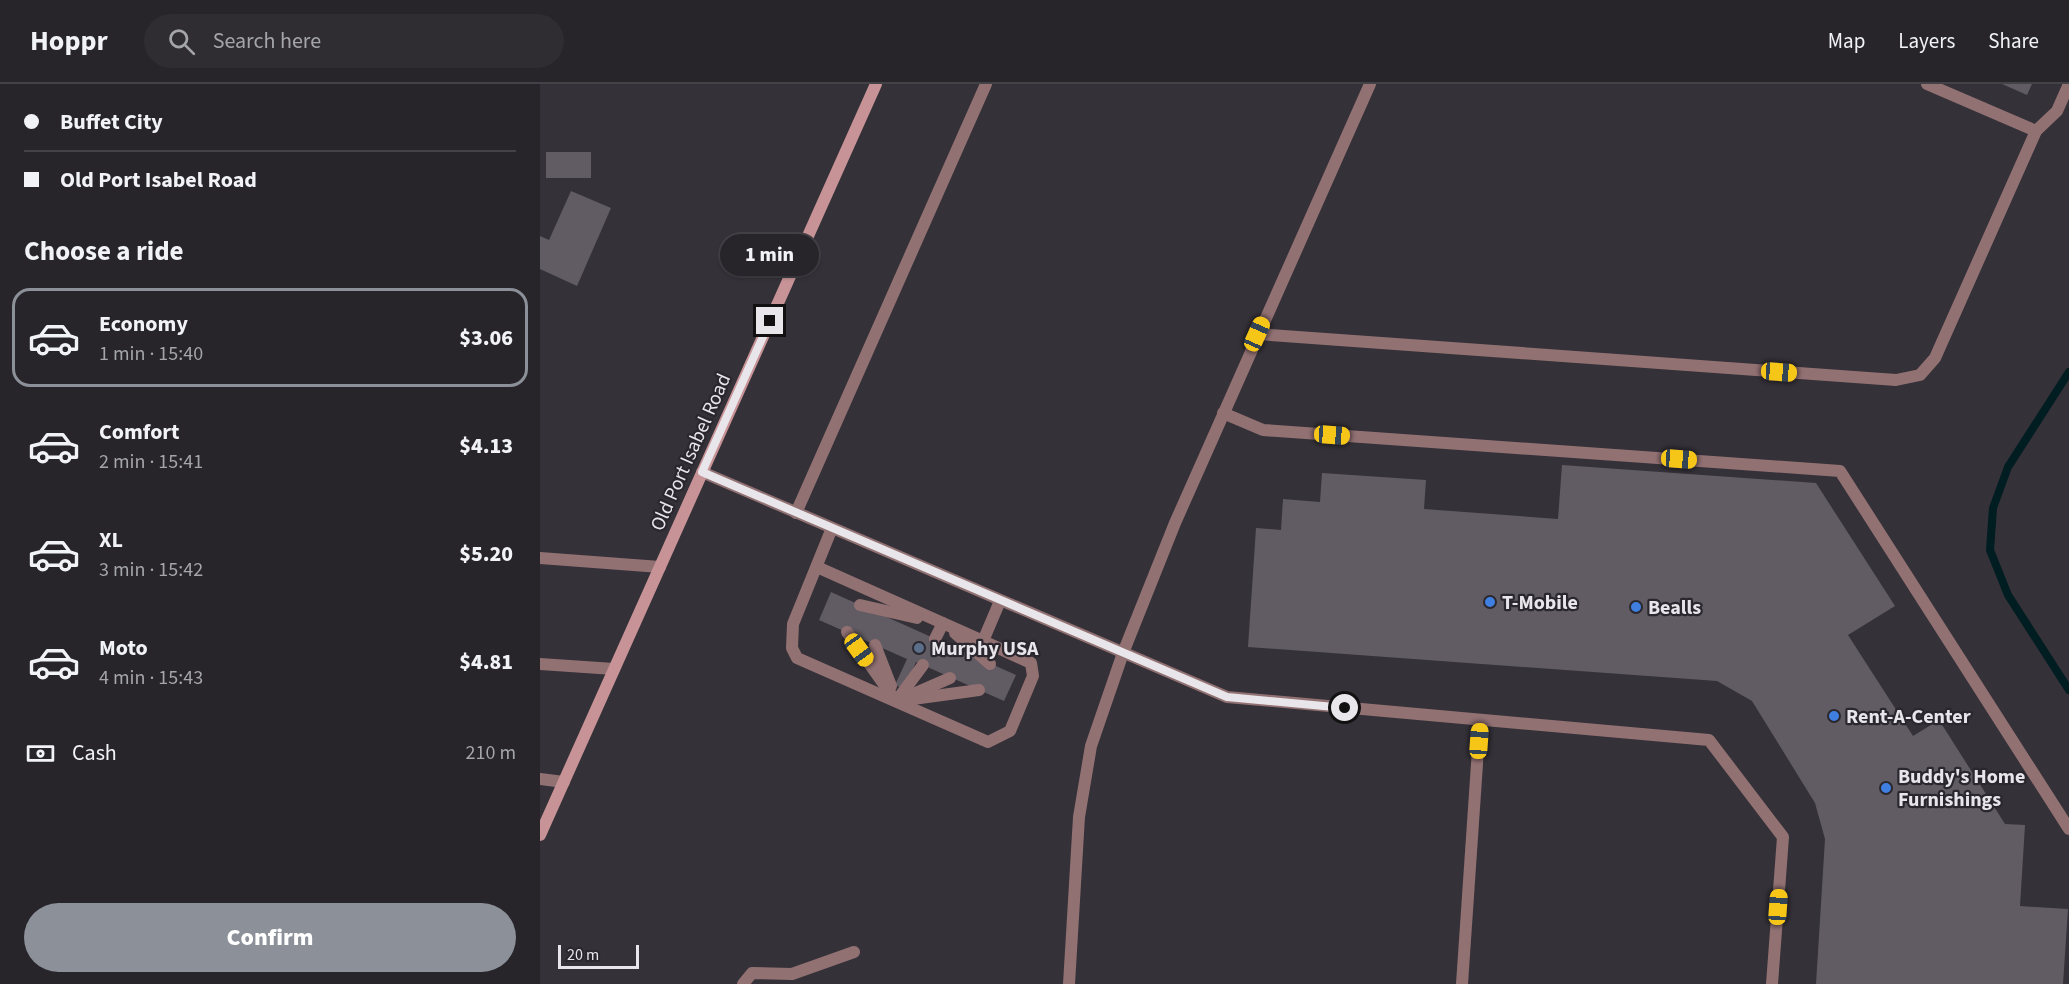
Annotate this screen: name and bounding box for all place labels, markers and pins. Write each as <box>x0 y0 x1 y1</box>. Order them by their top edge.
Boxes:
place label: T-Mobile <box>1502 589 1578 617</box>
place label: Bealls <box>1648 594 1701 622</box>
marker: T-Mobile <box>1483 595 1497 609</box>
marker: Bealls <box>1629 600 1643 614</box>
place label: Murphy USA <box>931 635 1039 663</box>
marker: Murphy USA <box>912 641 926 655</box>
place label: Rent-A-Center <box>1846 703 1971 731</box>
marker: Rent-A-Center <box>1827 709 1841 723</box>
place label: Buddy's Home Furnishings <box>1898 763 2025 814</box>
marker: Buddy's Home Furnishings <box>1879 781 1893 795</box>

